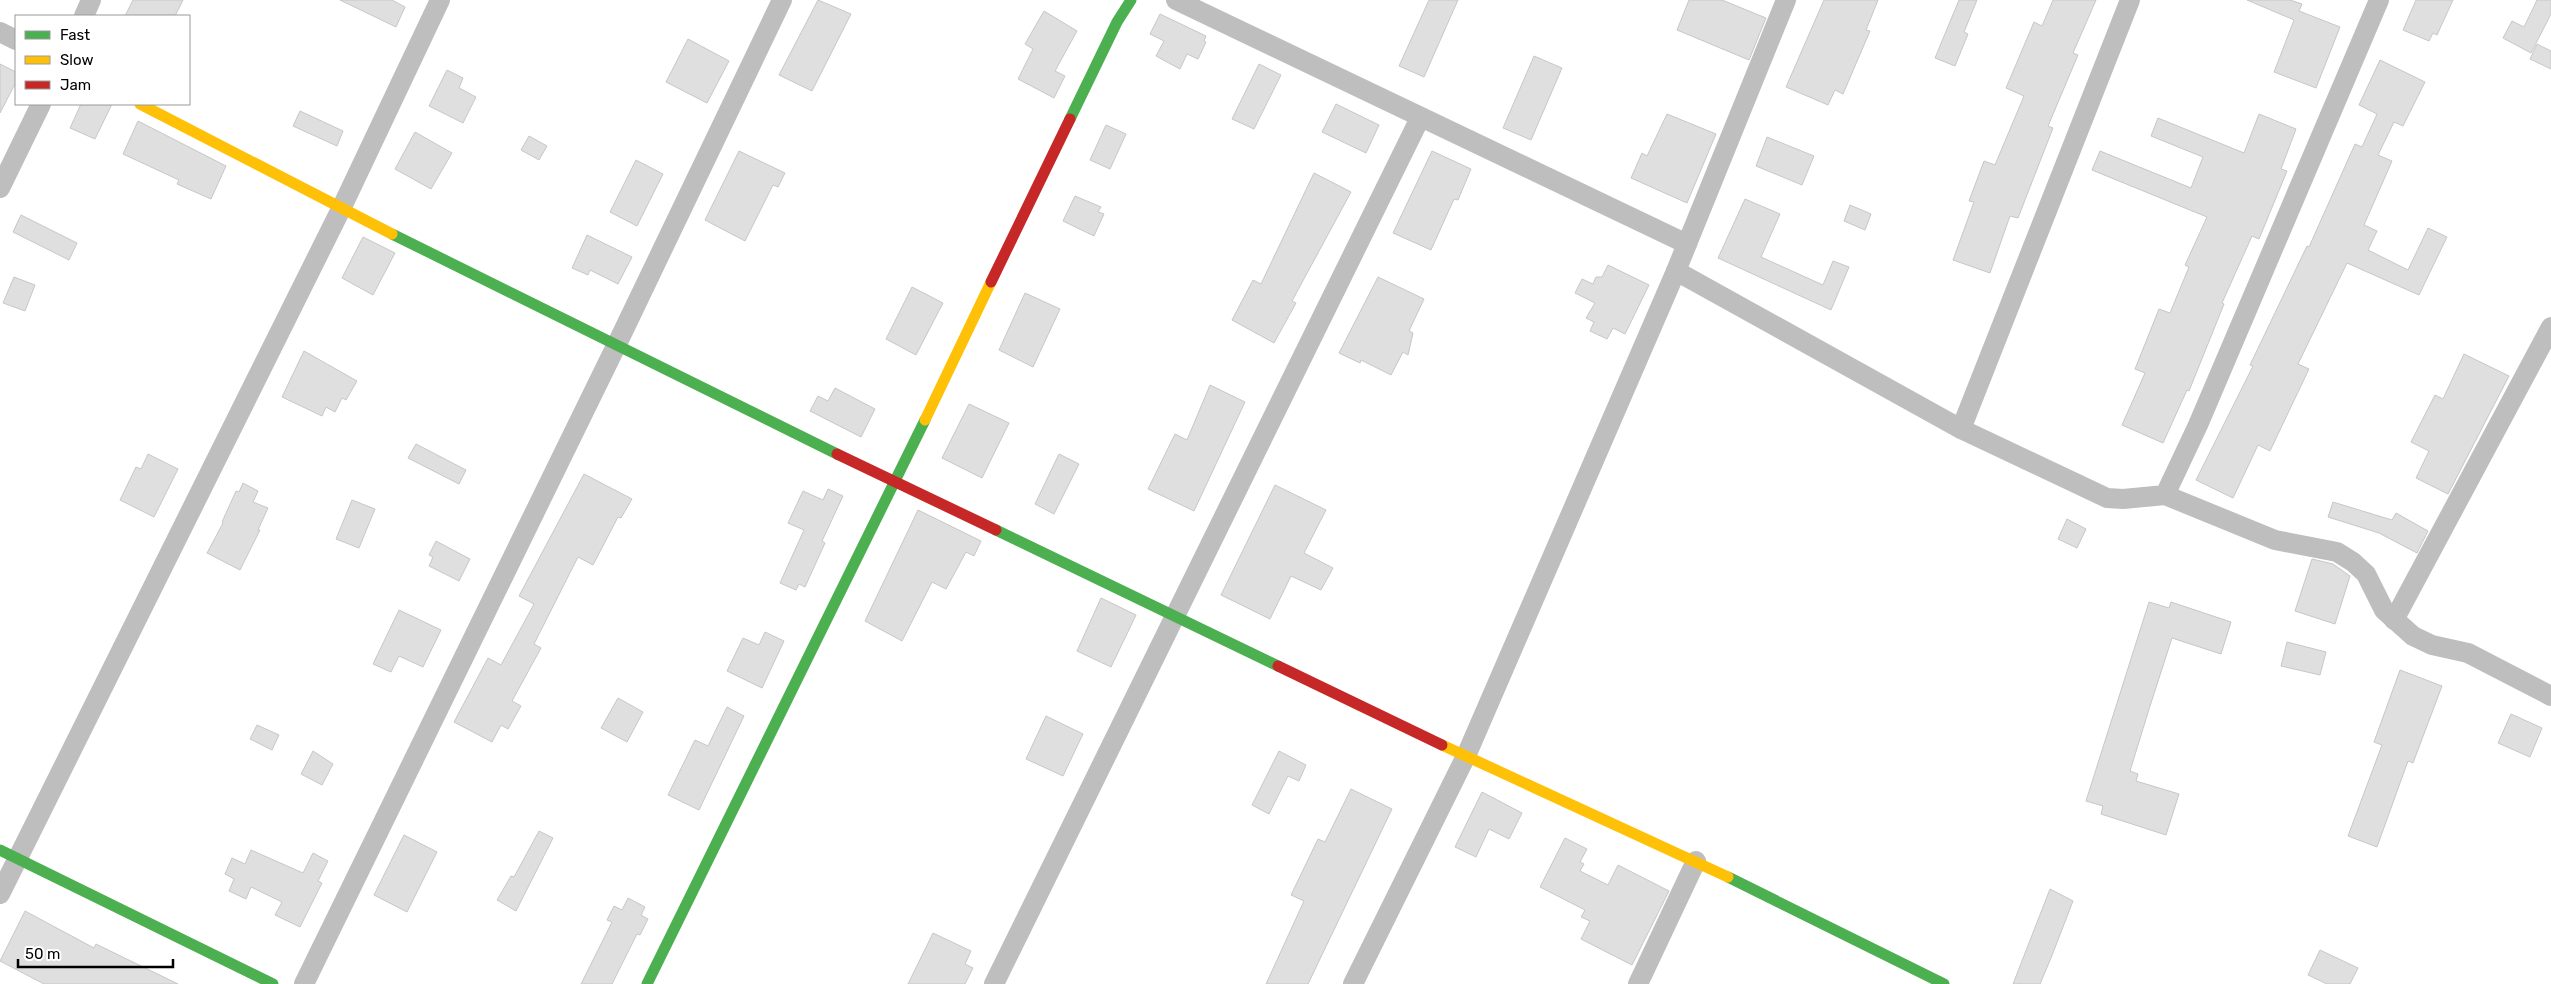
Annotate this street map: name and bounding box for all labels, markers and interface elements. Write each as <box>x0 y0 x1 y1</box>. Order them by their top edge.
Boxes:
legend <box>15 15 190 105</box>
text: Fast <box>60 26 90 44</box>
text: Slow <box>60 51 93 69</box>
text: Jam <box>60 76 91 94</box>
scale bar <box>18 936 172 968</box>
text: 50 m <box>25 945 60 963</box>

